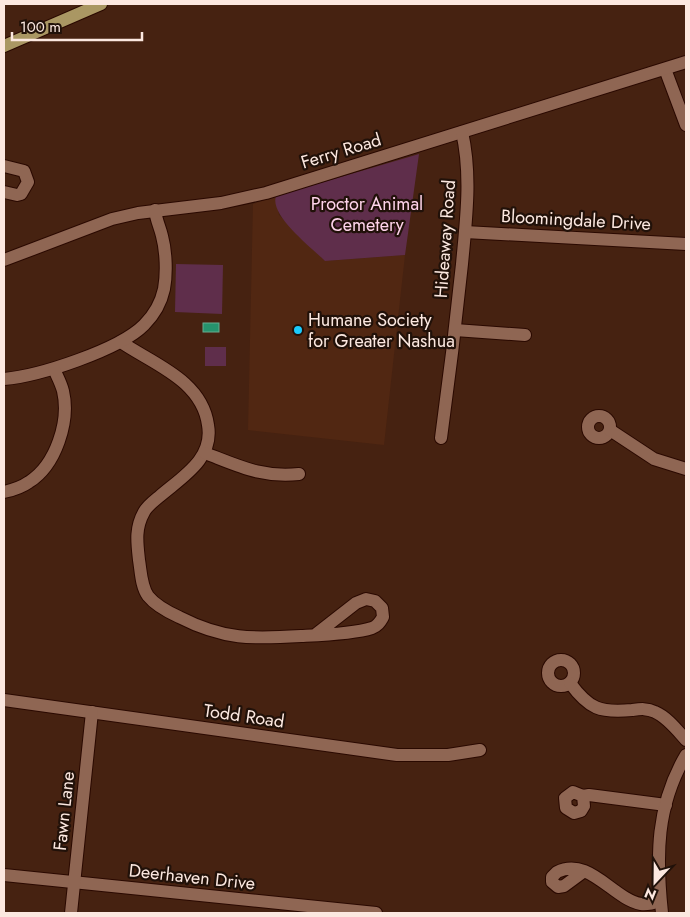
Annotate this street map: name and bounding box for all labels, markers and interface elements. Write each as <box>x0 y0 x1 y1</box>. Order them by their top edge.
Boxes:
scale bar <box>12 10 142 42</box>
text: 100 m <box>20 16 61 38</box>
street label: Ferry Road <box>298 126 384 176</box>
street label: Hideaway Road <box>428 179 462 299</box>
park label: Proctor Animal Cemetery <box>311 191 423 238</box>
street label: Bloomingdale Drive <box>500 203 652 237</box>
place label: Humane Society for Greater Nashua <box>308 307 455 354</box>
marker: Humane Society for Greater Nashua <box>292 324 304 336</box>
street label: Todd Road <box>202 697 286 735</box>
street label: Fawn Lane <box>47 770 81 852</box>
street label: Deerhaven Drive <box>128 857 256 897</box>
north arrow <box>630 857 680 907</box>
text: N <box>641 883 659 905</box>

